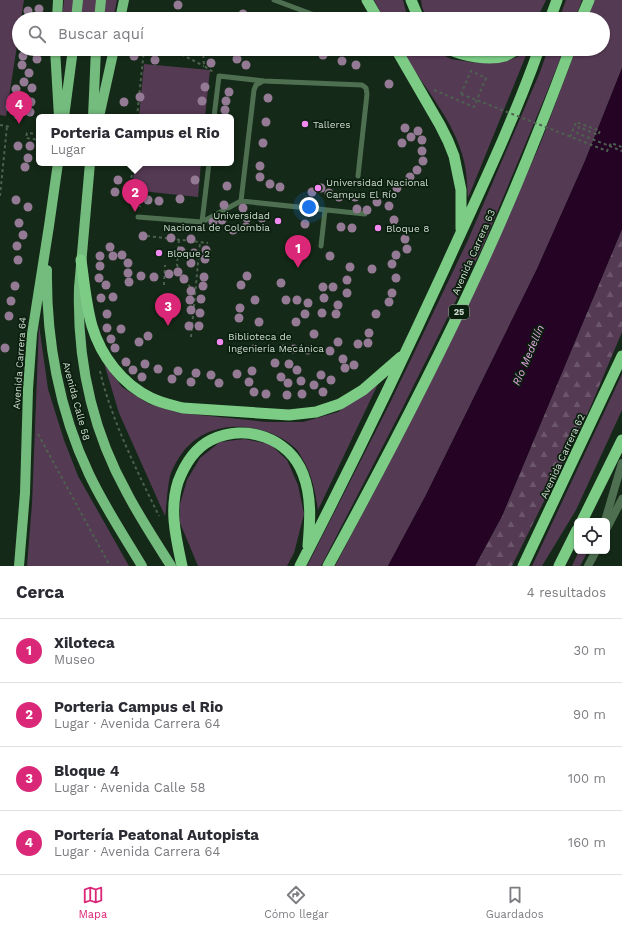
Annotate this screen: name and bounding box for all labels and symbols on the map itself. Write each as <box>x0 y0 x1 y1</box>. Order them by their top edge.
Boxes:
pin: 4 <box>6 91 32 124</box>
marker: Talleres <box>300 119 310 129</box>
place label: Talleres <box>313 119 351 130</box>
place label: Universidad Nacional Campus El Río <box>326 177 428 200</box>
pin: 2 <box>122 179 148 212</box>
marker: Universidad Nacional Campus El Río <box>313 183 323 193</box>
your location <box>299 197 319 217</box>
street label: Avenida Carrera 63 <box>450 208 497 297</box>
place label: Universidad Nacional de Colombia <box>163 210 270 233</box>
marker: Universidad Nacional de Colombia <box>273 216 283 226</box>
marker: Bloque 8 <box>373 223 383 233</box>
place label: Bloque 8 <box>386 223 429 234</box>
pin: 1 <box>285 235 311 268</box>
marker: Bloque 2 <box>154 248 164 258</box>
place label: Bloque 2 <box>167 248 210 259</box>
pin: 3 <box>155 293 181 326</box>
road number: 25 <box>449 305 469 319</box>
street label: Avenida Carrera 64 <box>11 317 28 410</box>
water label: Río Medellín <box>510 323 547 387</box>
place label: Biblioteca de Ingeniería Mecánica <box>228 331 324 354</box>
marker: Biblioteca de Ingeniería Mecánica <box>215 337 225 347</box>
street label: Avenida Calle 58 <box>61 361 92 442</box>
street label: Avenida Carrera 62 <box>538 412 587 500</box>

